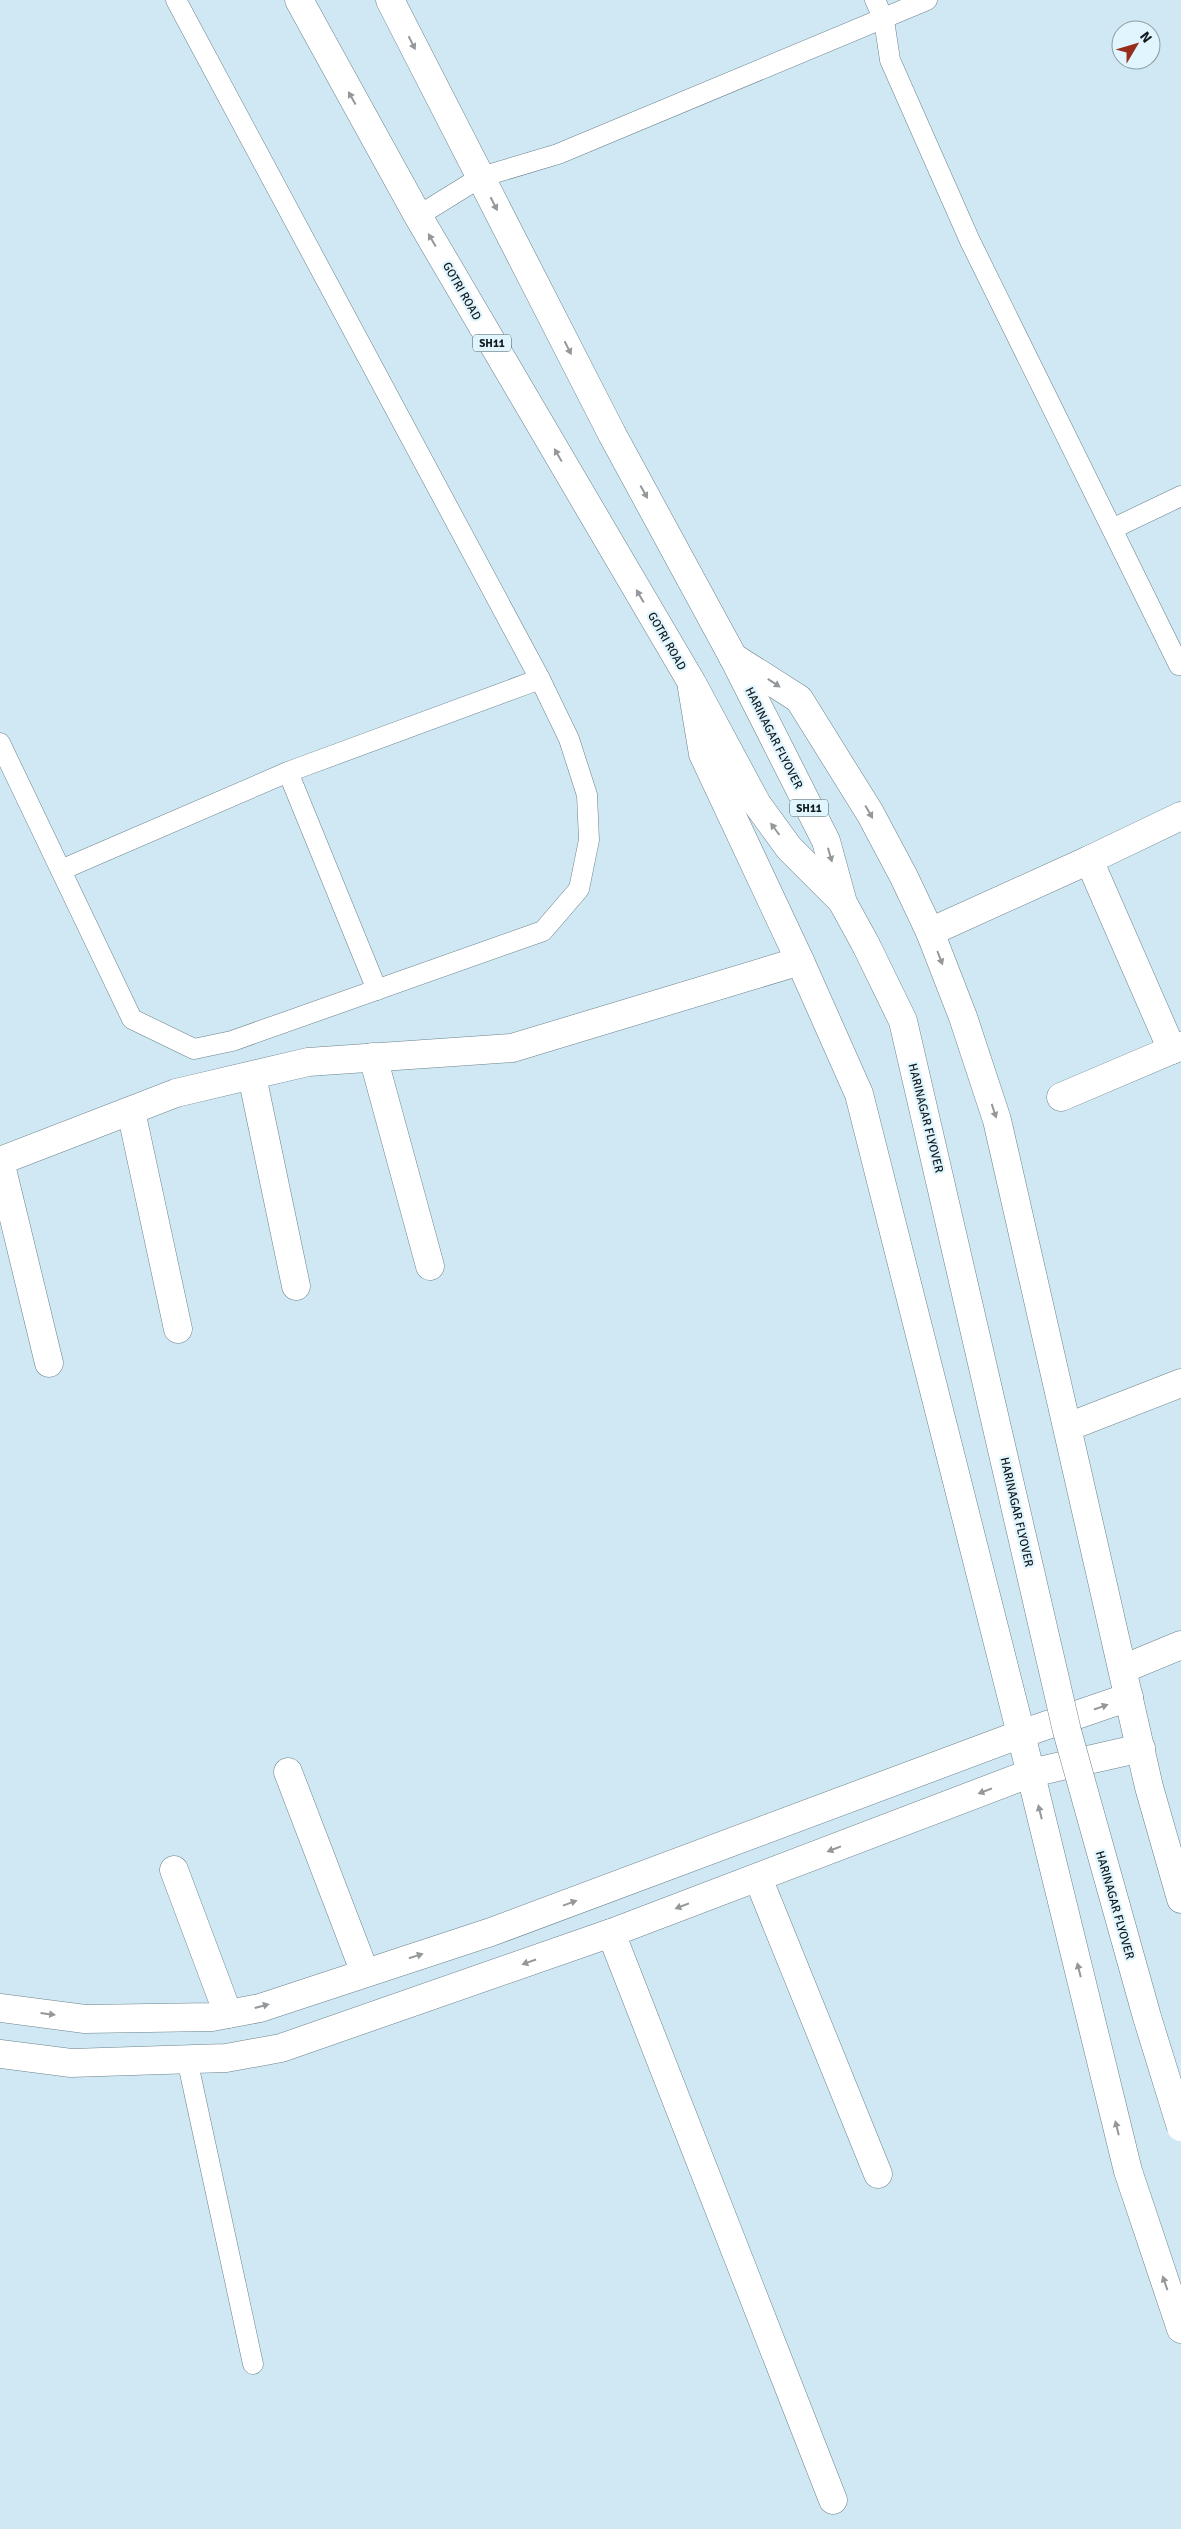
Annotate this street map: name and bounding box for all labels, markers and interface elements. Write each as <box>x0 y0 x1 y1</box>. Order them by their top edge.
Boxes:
north arrow <box>1111 20 1161 70</box>
text: N <box>1136 28 1156 46</box>
one-way arrow <box>408 36 416 51</box>
one-way arrow <box>348 91 356 106</box>
one-way arrow <box>490 196 498 211</box>
one-way arrow <box>427 233 436 246</box>
street label: GOTRI ROAD <box>439 260 484 323</box>
road number: SH11 <box>473 334 511 352</box>
one-way arrow <box>564 341 572 356</box>
one-way arrow <box>554 449 563 462</box>
one-way arrow <box>639 486 648 499</box>
one-way arrow <box>636 589 645 602</box>
street label: GOTRI ROAD <box>644 610 689 673</box>
one-way arrow <box>768 678 781 688</box>
street label: HARINAGAR FLYOVER <box>741 685 806 792</box>
road number: SH11 <box>790 800 828 816</box>
one-way arrow <box>865 805 873 819</box>
one-way arrow <box>770 822 780 836</box>
one-way arrow <box>826 848 834 863</box>
one-way arrow <box>936 951 944 966</box>
street label: HARINAGAR FLYOVER <box>905 1062 946 1174</box>
one-way arrow <box>991 1104 998 1119</box>
street label: HARINAGAR FLYOVER <box>997 1456 1036 1568</box>
one-way arrow <box>1093 1702 1108 1710</box>
one-way arrow <box>978 1788 993 1795</box>
one-way arrow <box>1036 1805 1044 1820</box>
one-way arrow <box>826 1846 841 1853</box>
street label: HARINAGAR FLYOVER <box>1092 1849 1137 1961</box>
one-way arrow <box>563 1899 578 1907</box>
one-way arrow <box>674 1903 689 1910</box>
one-way arrow <box>409 1952 424 1959</box>
one-way arrow <box>521 1958 536 1966</box>
one-way arrow <box>1075 1963 1083 1978</box>
one-way arrow <box>255 2002 270 2010</box>
one-way arrow <box>41 2010 57 2018</box>
one-way arrow <box>1113 2120 1121 2135</box>
one-way arrow <box>1161 2275 1169 2290</box>

